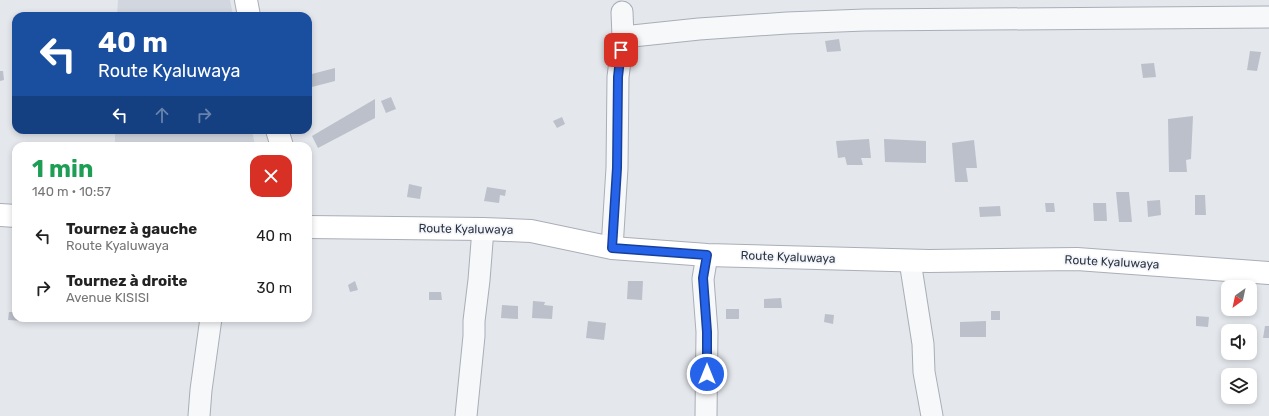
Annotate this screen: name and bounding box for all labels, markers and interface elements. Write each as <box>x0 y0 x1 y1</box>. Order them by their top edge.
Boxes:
text: 40 m <box>98 26 168 59</box>
icon: left <box>32 28 84 80</box>
pin <box>604 33 638 67</box>
icon: arrive <box>610 39 632 61</box>
text: Route Kyaluwaya <box>98 60 240 82</box>
icon: left <box>109 104 131 126</box>
icon: ahead <box>151 104 173 126</box>
icon: right <box>193 104 215 126</box>
text: 1 min <box>32 155 93 183</box>
button: close <box>250 155 292 197</box>
text: 140 m · 10:57 <box>32 184 111 199</box>
text: Tournez à gauche <box>66 220 197 238</box>
street label: Route Kyaluwaya <box>418 221 514 237</box>
icon: left <box>32 225 54 247</box>
text: 40 m <box>256 227 292 245</box>
text: Route Kyaluwaya <box>66 238 169 253</box>
street label: Route Kyaluwaya <box>740 248 836 266</box>
street label: Route Kyaluwaya <box>1064 253 1160 271</box>
text: Tournez à droite <box>66 272 187 290</box>
icon: right <box>32 277 54 299</box>
text: 30 m <box>256 279 292 297</box>
north arrow <box>1221 280 1257 316</box>
map controls <box>1221 280 1257 404</box>
text: Avenue KISISI <box>66 290 149 305</box>
button: sound <box>1221 324 1257 360</box>
position arrow <box>686 353 728 395</box>
button: layers <box>1221 368 1257 404</box>

